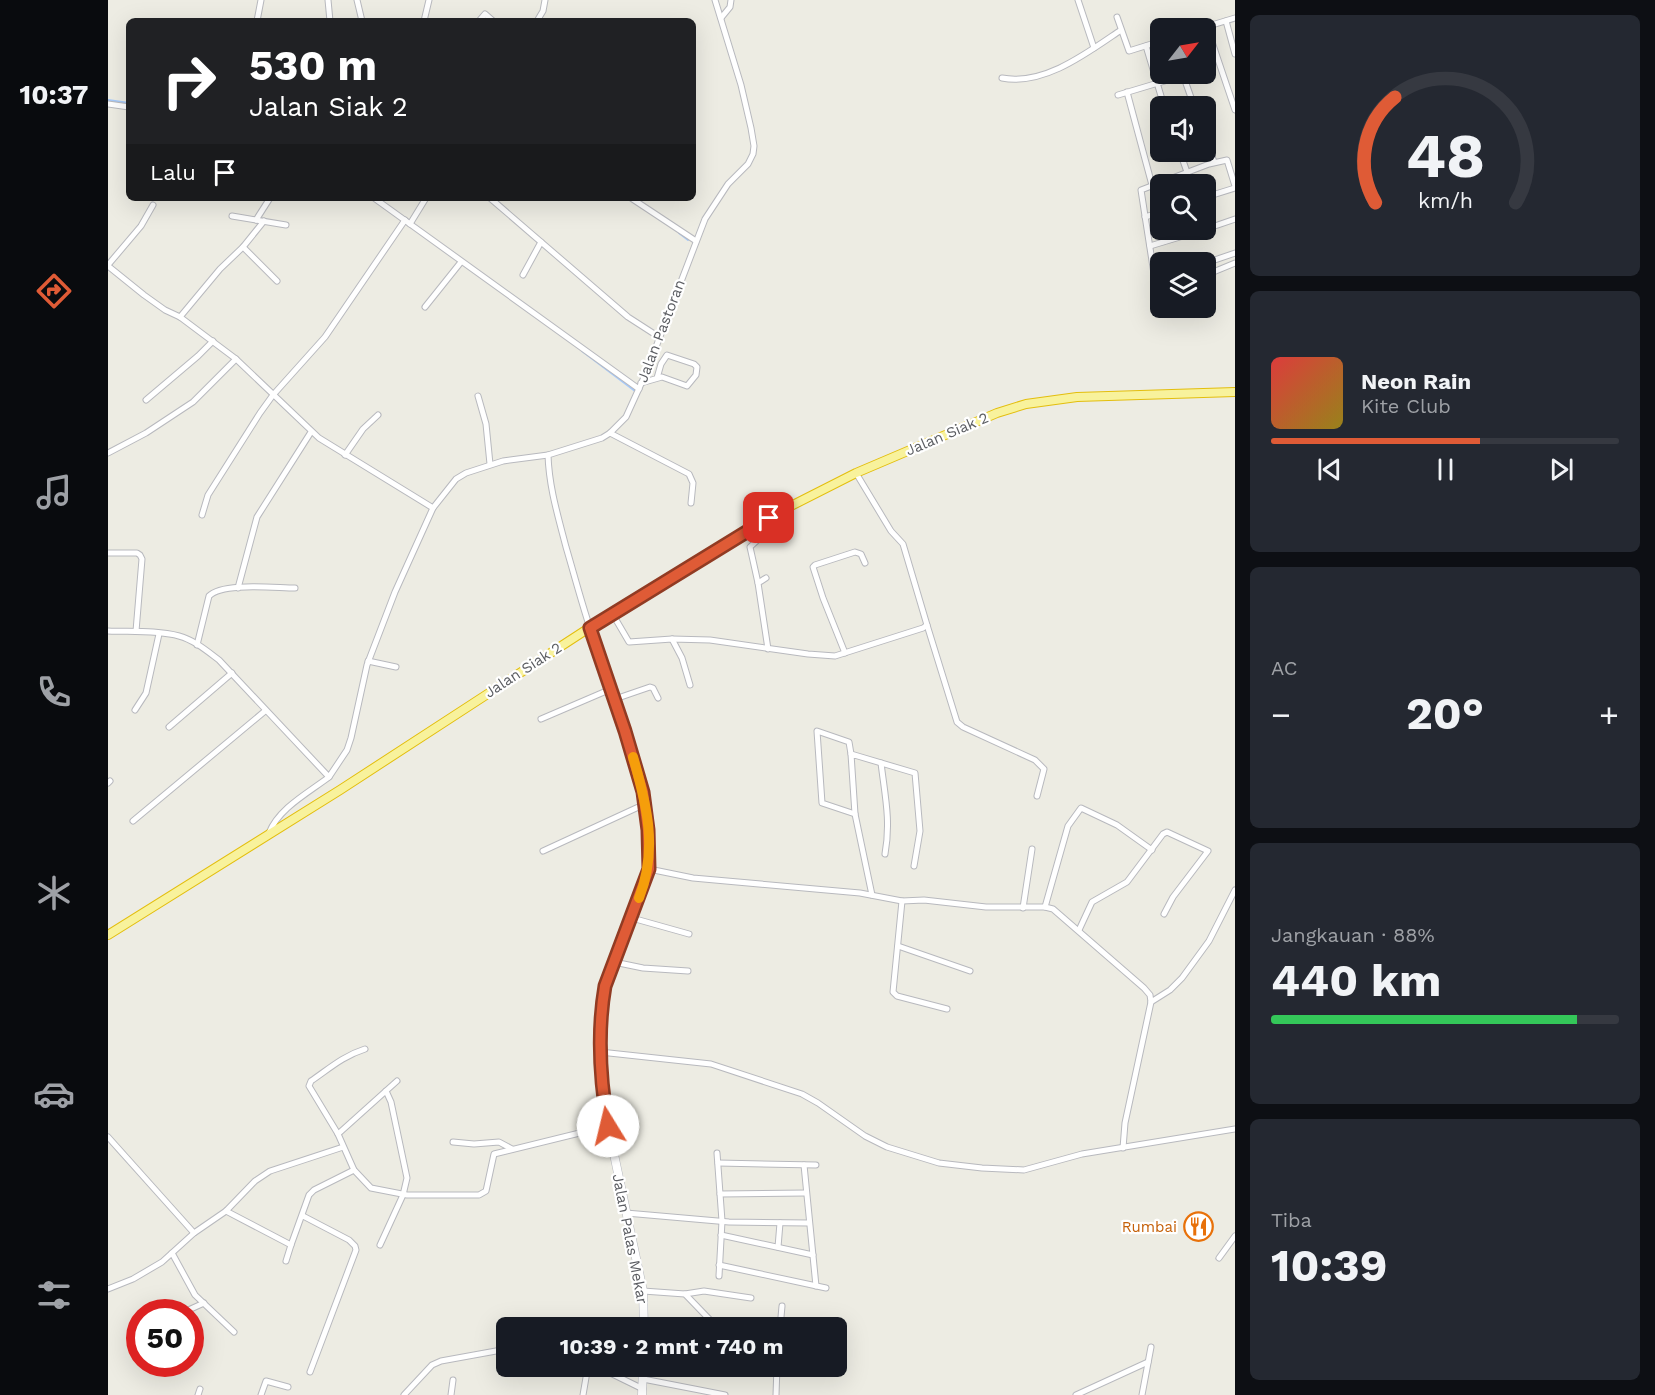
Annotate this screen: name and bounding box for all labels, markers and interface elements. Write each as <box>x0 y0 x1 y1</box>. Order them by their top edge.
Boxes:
north arrow <box>1150 18 1216 84</box>
map controls <box>1150 18 1216 318</box>
text: 530 m <box>249 41 377 90</box>
icon: right <box>150 42 228 120</box>
text: 10:37 <box>20 79 88 111</box>
text: Jalan Siak 2 <box>249 91 408 123</box>
button: sound <box>1150 96 1216 162</box>
text: 48 <box>1405 119 1485 192</box>
icon: arrive <box>208 156 241 189</box>
text: Lalu <box>150 160 196 185</box>
button: search <box>1150 174 1216 240</box>
text: km/h <box>1417 188 1473 213</box>
button: layers <box>1150 252 1216 318</box>
icon: directions <box>33 270 75 312</box>
street label: Jalan Pastoran <box>633 277 689 385</box>
text: Neon Rain <box>1361 369 1471 394</box>
text: Kite Club <box>1361 394 1451 418</box>
street label: Jalan Siak 2 <box>903 408 991 460</box>
icon: previous <box>1313 453 1346 486</box>
icon: pause <box>1429 453 1462 486</box>
icon: next <box>1545 453 1578 486</box>
icon: music <box>33 471 75 513</box>
pin <box>743 492 794 543</box>
icon: arrive <box>752 501 785 534</box>
street label: Jalan Siak 2 <box>481 638 565 702</box>
text: AC <box>1271 656 1297 680</box>
icon: phone <box>33 671 75 713</box>
text: 20° <box>1406 687 1484 740</box>
text: − <box>1271 695 1291 734</box>
text: + <box>1599 695 1619 734</box>
icon: climate <box>33 872 75 914</box>
text: Jangkauan · 88% <box>1271 923 1435 947</box>
text: 440 km <box>1271 954 1441 1007</box>
icon: car <box>33 1073 75 1115</box>
position arrow <box>576 1094 640 1158</box>
street label: Jalan Palas Mekar <box>609 1172 651 1306</box>
text: Tiba <box>1271 1208 1312 1232</box>
restaurant icon: Rumbai <box>1182 1211 1214 1243</box>
place label: Rumbai <box>1122 1218 1177 1236</box>
text: 10:39 <box>1271 1239 1387 1292</box>
icon: filters <box>33 1274 75 1316</box>
speed limit sign: 50 <box>126 1299 204 1377</box>
text: 10:39 · 2 mnt · 740 m <box>560 1334 783 1359</box>

